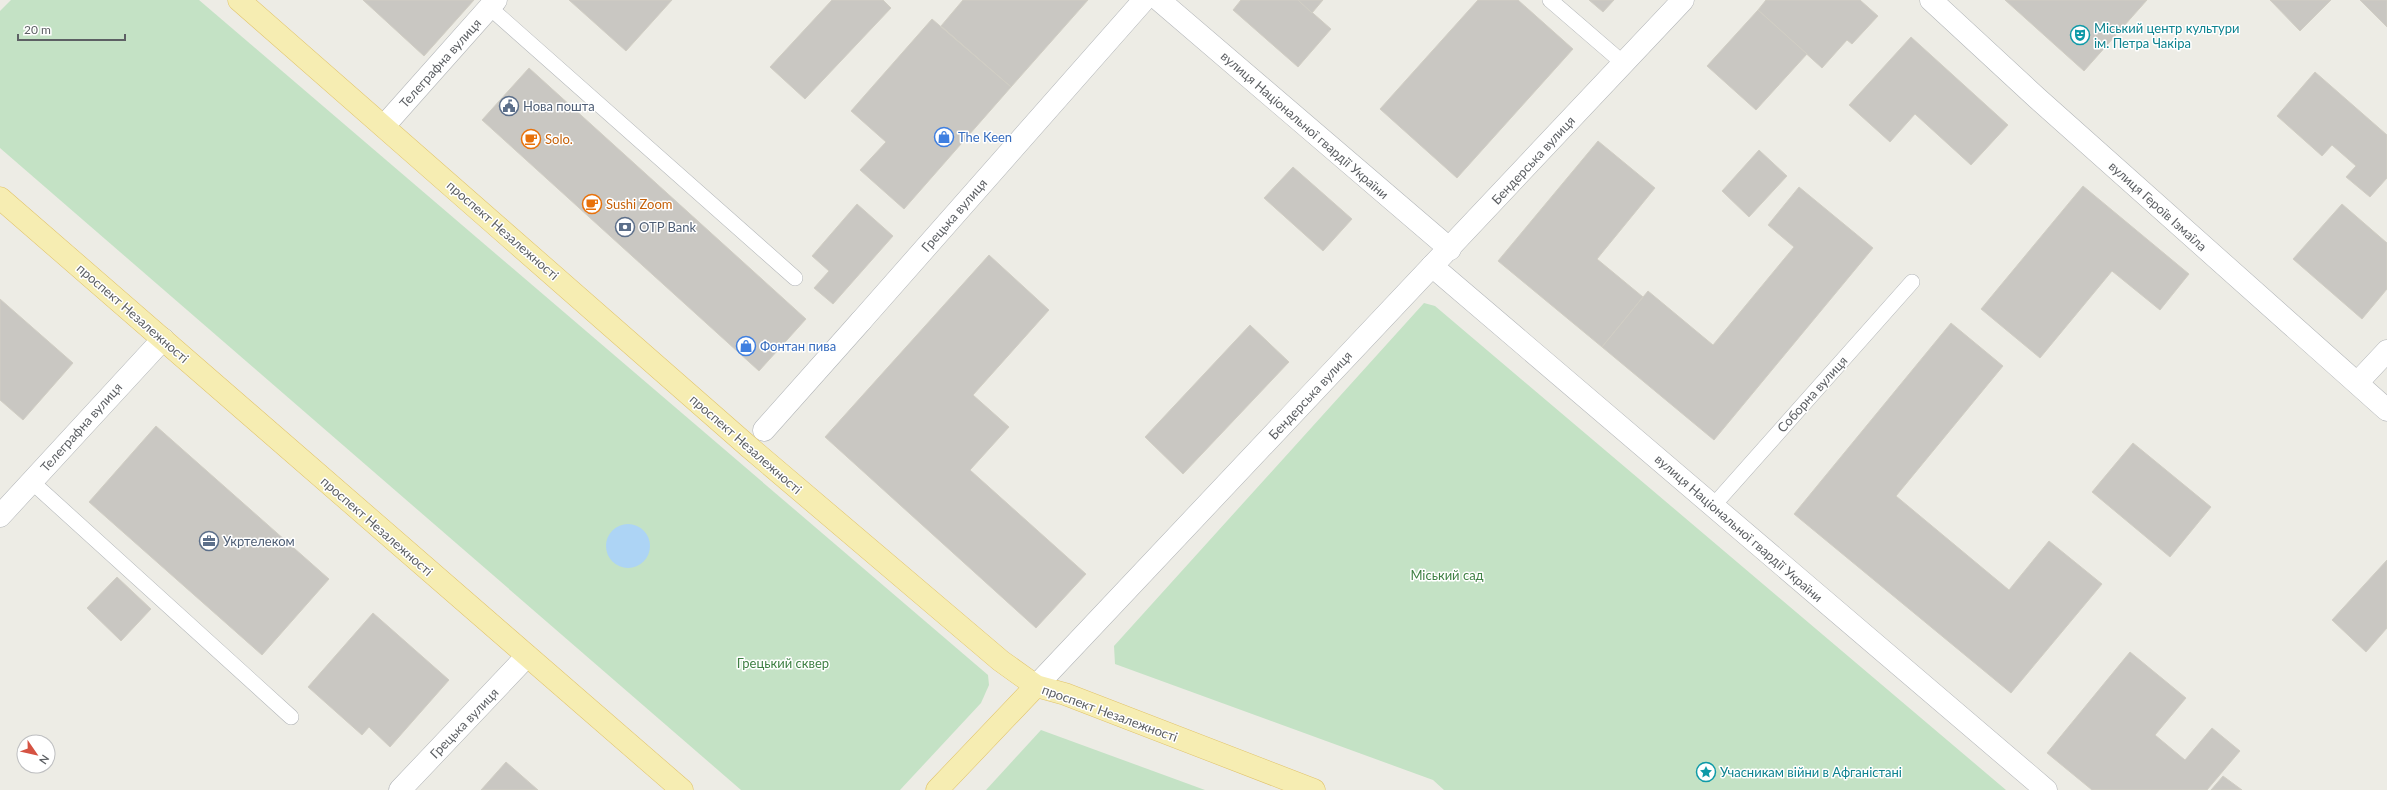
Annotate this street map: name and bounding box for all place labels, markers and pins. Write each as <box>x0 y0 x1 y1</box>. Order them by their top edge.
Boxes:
place label: Міський центр культури ім. Петра Чакіра <box>2094 20 2239 51</box>
theatre icon: Міський центр культури ім. Петра Чакіра <box>2069 24 2091 46</box>
public building icon: Нова пошта <box>498 95 520 117</box>
place label: Нова пошта <box>523 98 595 114</box>
shop icon: The Keen <box>933 126 955 148</box>
cafe icon: Solo. <box>520 128 542 150</box>
place label: The Keen <box>958 129 1012 145</box>
place label: Solo. <box>545 131 573 147</box>
cafe icon: Sushi Zoom <box>581 193 603 215</box>
place label: Sushi Zoom <box>606 196 672 212</box>
bank icon: OTP Bank <box>614 216 636 238</box>
place label: OTP Bank <box>639 219 696 235</box>
shop icon: Фонтан пива <box>735 335 757 357</box>
place label: Фонтан пива <box>760 338 836 354</box>
office icon: Укртелеком <box>198 530 220 552</box>
place label: Укртелеком <box>223 533 295 549</box>
place icon: Учасникам війни в Афганістані <box>1695 761 1717 783</box>
place label: Учасникам війни в Афганістані <box>1720 764 1902 780</box>

